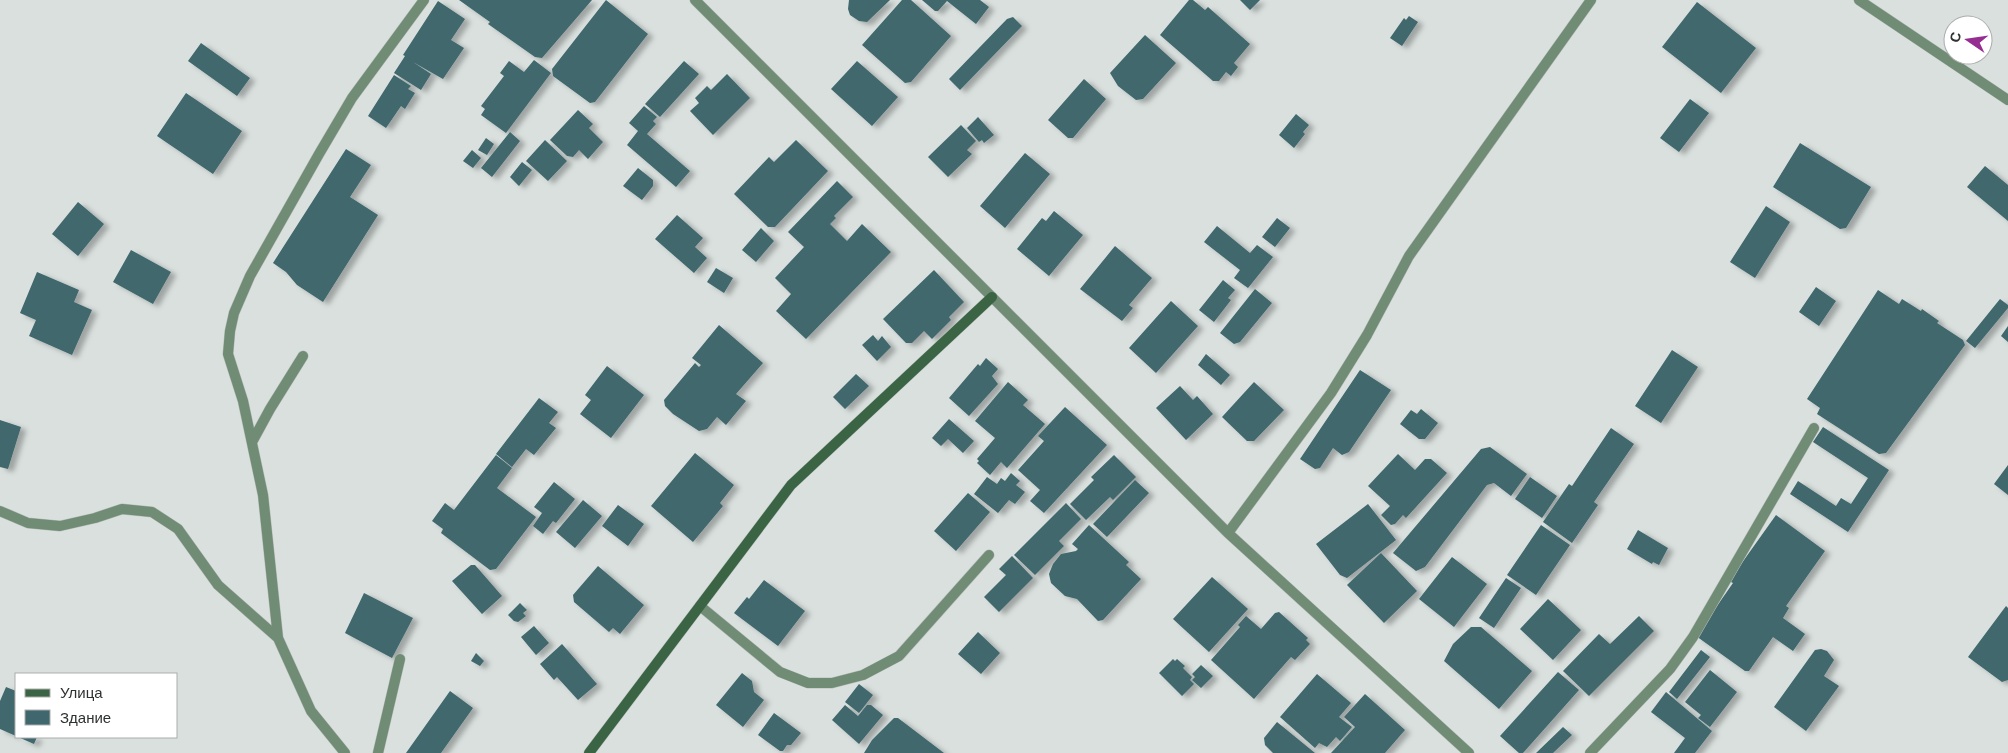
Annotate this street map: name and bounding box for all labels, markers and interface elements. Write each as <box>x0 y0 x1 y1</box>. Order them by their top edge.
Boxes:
north arrow <box>1943 15 1993 65</box>
text: С <box>1946 30 1964 44</box>
legend <box>15 673 178 738</box>
text: Улица <box>60 684 103 701</box>
text: Здание <box>60 709 111 726</box>

